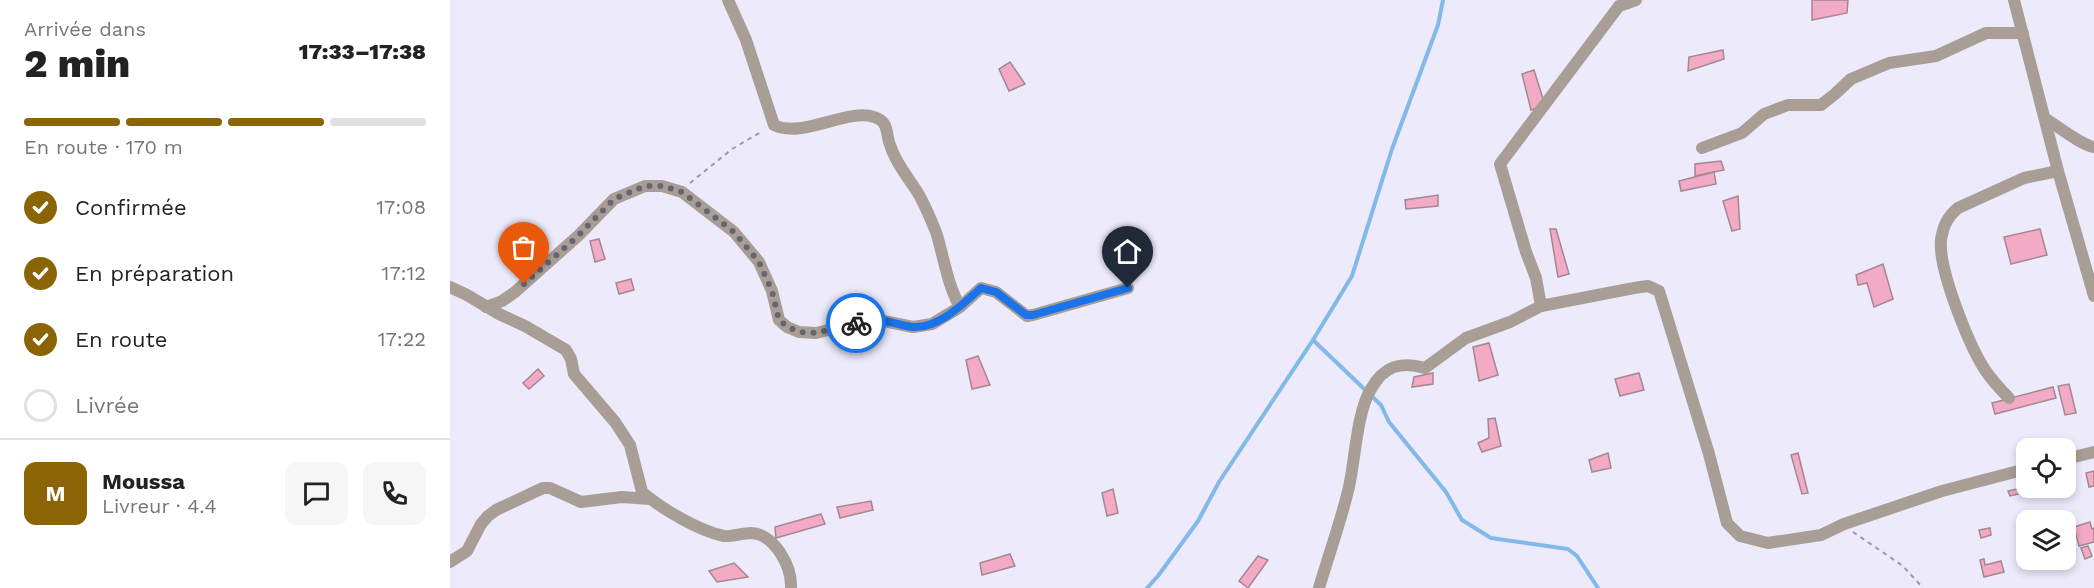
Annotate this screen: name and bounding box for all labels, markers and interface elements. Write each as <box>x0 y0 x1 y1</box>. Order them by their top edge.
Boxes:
text: Arrivée dans <box>24 17 146 41</box>
text: 17:33–17:38 <box>299 39 426 64</box>
text: 2 min <box>24 41 130 86</box>
text: En route · 170 m <box>24 135 183 159</box>
icon: check <box>24 191 57 224</box>
text: Confirmée <box>75 195 187 220</box>
text: 17:08 <box>376 195 426 219</box>
pin <box>498 222 549 284</box>
pin <box>1102 226 1153 288</box>
icon: bag <box>507 231 540 264</box>
icon: home <box>1111 235 1144 268</box>
icon: check <box>24 257 57 290</box>
text: En préparation <box>75 261 234 286</box>
text: 17:12 <box>382 261 426 285</box>
courier <box>826 293 886 353</box>
icon: bike <box>840 307 873 340</box>
icon: check <box>24 323 57 356</box>
text: En route <box>75 327 167 352</box>
text: 17:22 <box>378 327 426 351</box>
text: Livrée <box>75 393 139 418</box>
map controls <box>2016 438 2076 570</box>
button: locate <box>2016 438 2076 498</box>
button: chat <box>285 462 348 525</box>
button: phone <box>363 462 426 525</box>
text: Moussa <box>102 469 185 494</box>
text: M <box>45 481 66 506</box>
text: Livreur · 4.4 <box>102 494 217 518</box>
button: layers <box>2016 510 2076 570</box>

